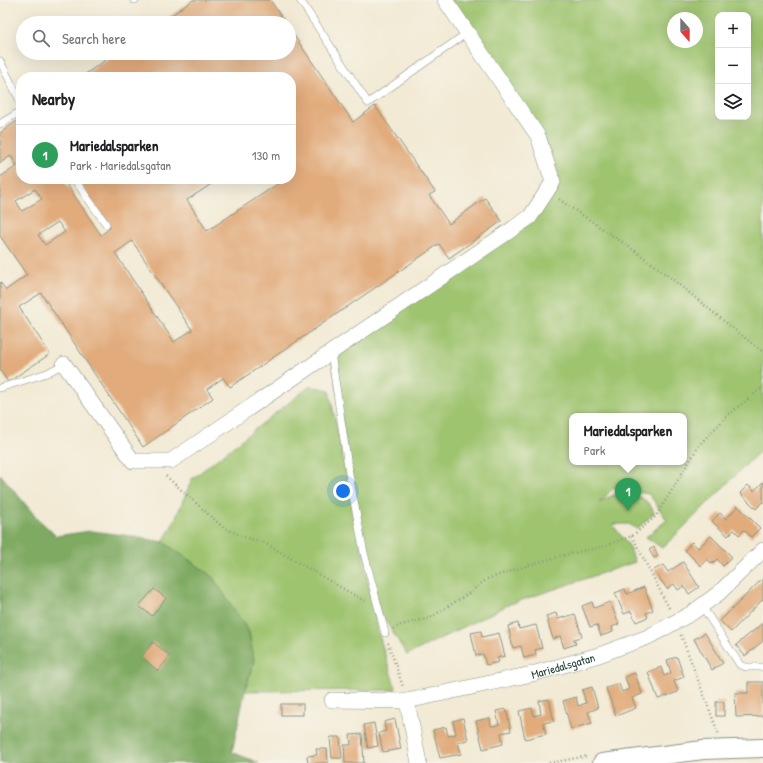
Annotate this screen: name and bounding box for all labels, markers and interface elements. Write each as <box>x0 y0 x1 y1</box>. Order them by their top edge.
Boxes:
north arrow <box>667 12 703 48</box>
map controls <box>715 12 751 120</box>
button: + <box>715 12 751 48</box>
search box <box>16 16 296 60</box>
icon: search <box>30 27 52 49</box>
text: Search here <box>62 28 126 49</box>
button: − <box>715 48 751 84</box>
button: layers <box>715 84 751 120</box>
text: Nearby <box>32 87 75 110</box>
text: Mariedalsparken <box>70 135 158 156</box>
text: 1 <box>43 146 47 164</box>
text: 130 m <box>252 146 280 164</box>
text: Park · Mariedalsgatan <box>70 156 171 174</box>
popup <box>569 413 687 465</box>
text: Mariedalsparken <box>584 420 672 441</box>
text: Park <box>584 441 606 459</box>
pin: 1 <box>615 478 641 511</box>
your location <box>333 481 353 501</box>
street label: Mariedalsgatan <box>529 648 597 682</box>

